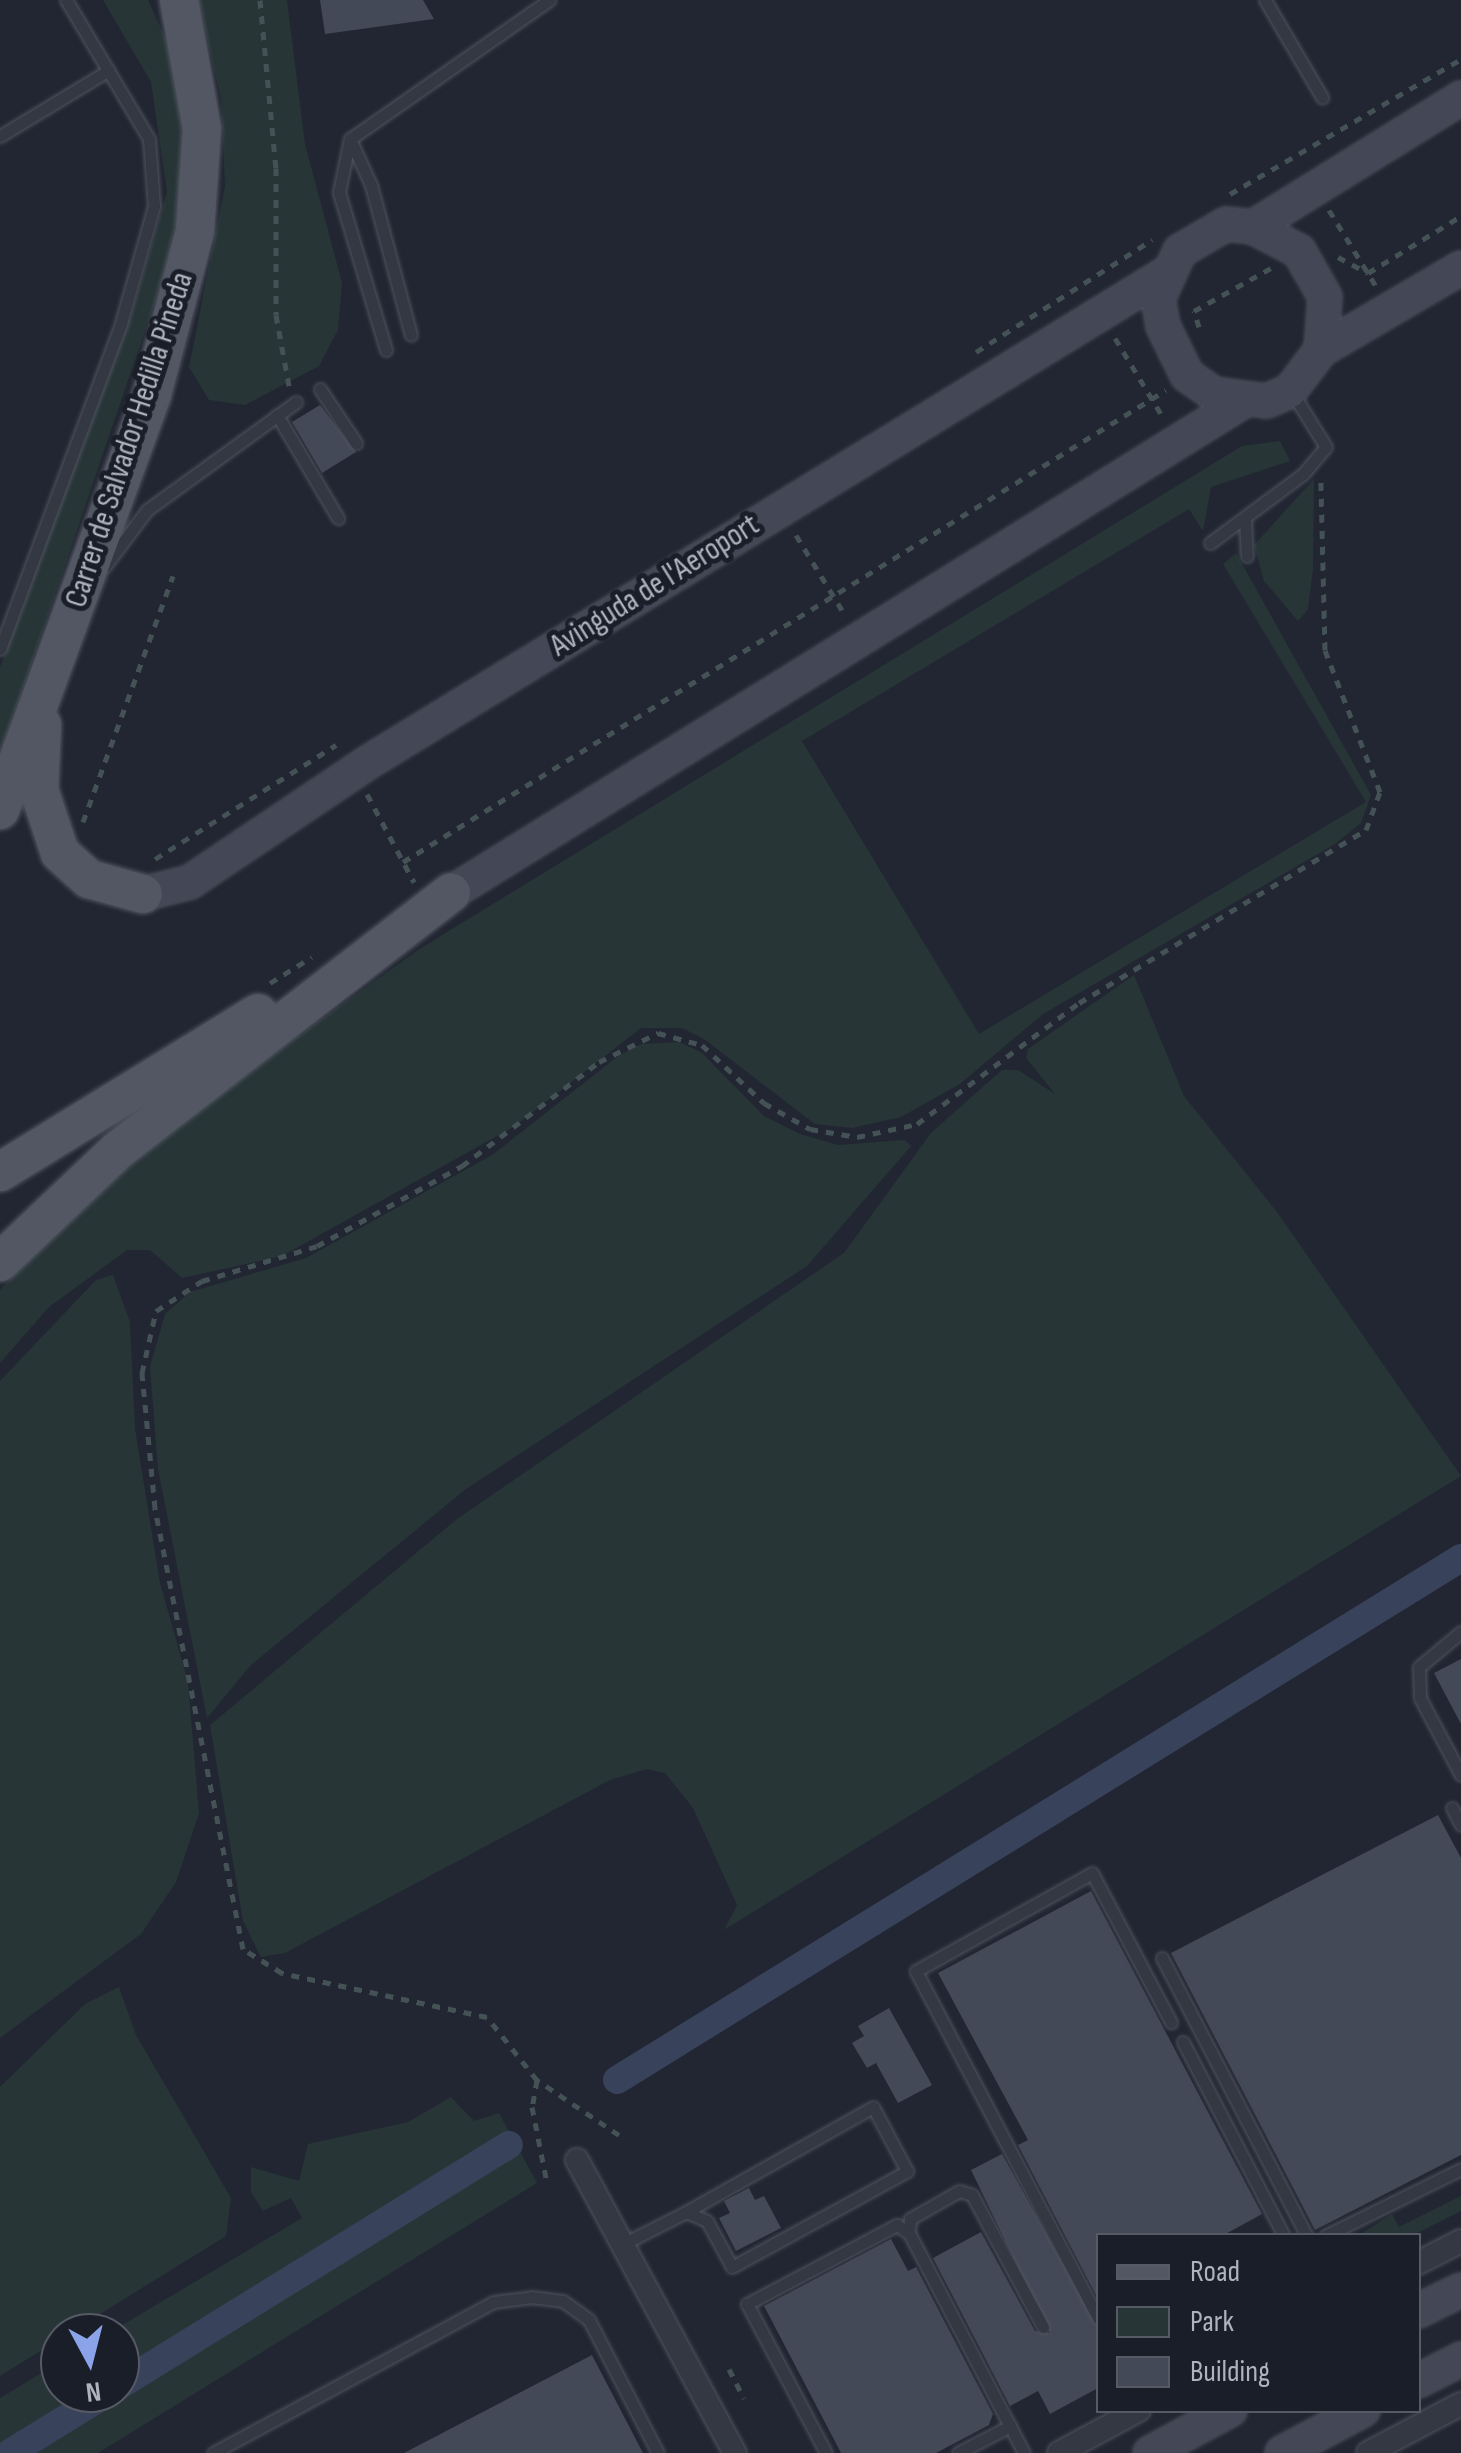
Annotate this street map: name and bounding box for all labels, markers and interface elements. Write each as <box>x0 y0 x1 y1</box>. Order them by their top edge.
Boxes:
street label: Carrer de Salvador Hedilla Pineda <box>58 268 202 612</box>
street label: Avinguda de l'Aeroport <box>543 506 767 666</box>
legend <box>1096 2233 1421 2413</box>
text: Road <box>1190 2254 1240 2290</box>
text: Park <box>1190 2304 1234 2340</box>
north arrow <box>40 2313 140 2413</box>
text: Building <box>1190 2354 1270 2390</box>
text: N <box>84 2374 103 2409</box>

